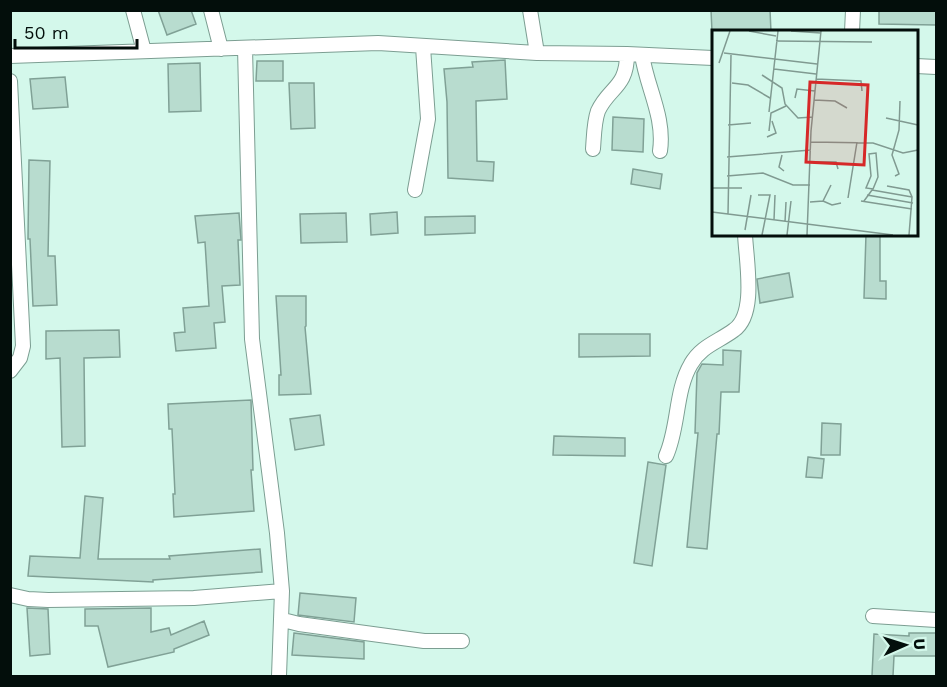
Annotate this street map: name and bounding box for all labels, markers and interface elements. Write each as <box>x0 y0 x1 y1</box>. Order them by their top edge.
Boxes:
scale bar <box>15 12 136 50</box>
text: 50 m <box>24 22 69 43</box>
inset map <box>712 30 917 236</box>
north arrow <box>875 615 935 675</box>
text: U <box>910 638 929 650</box>

